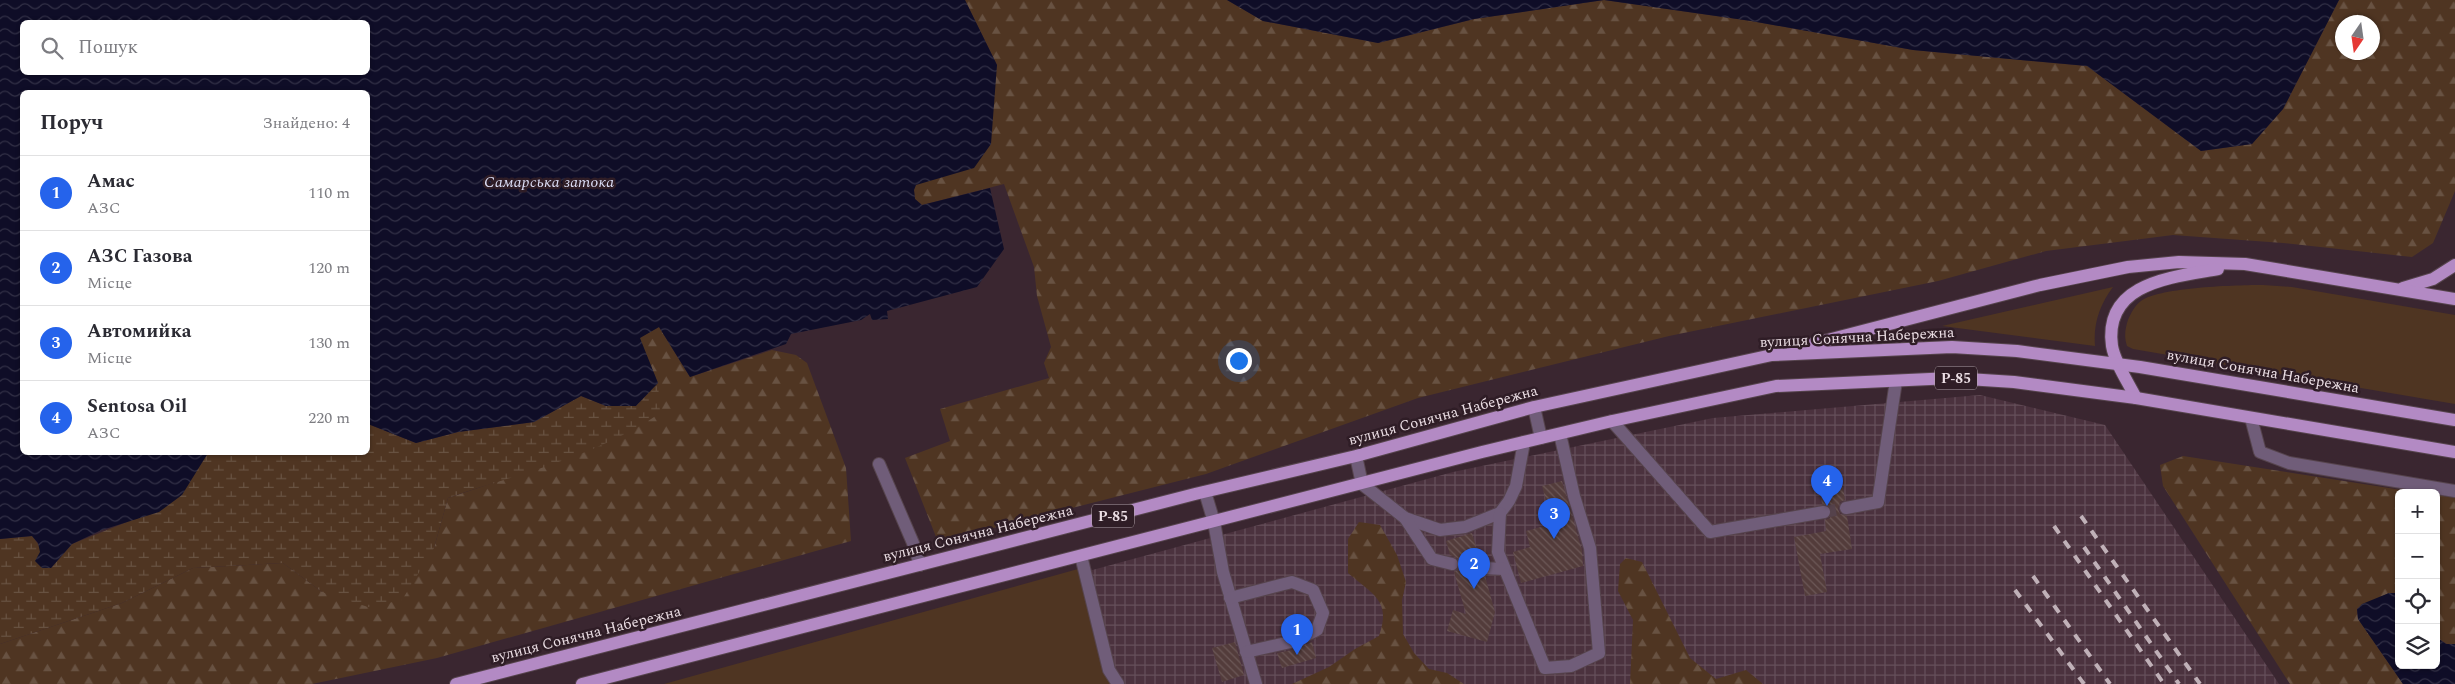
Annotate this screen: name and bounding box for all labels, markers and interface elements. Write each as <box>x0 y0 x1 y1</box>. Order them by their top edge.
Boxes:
north arrow <box>2335 15 2380 60</box>
search box <box>20 20 370 75</box>
text: Пошук <box>78 33 138 62</box>
icon: search <box>38 34 66 62</box>
text: Поруч <box>40 107 103 139</box>
text: Знайдено: 4 <box>262 111 350 135</box>
text: Амас <box>87 167 135 196</box>
water label: Самарська затока <box>484 170 614 194</box>
text: 1 <box>52 181 60 205</box>
text: 110 m <box>308 181 350 205</box>
text: АЗС <box>87 196 121 220</box>
text: АЗС Газова <box>87 242 193 271</box>
text: 2 <box>52 256 60 280</box>
text: 120 m <box>308 256 350 280</box>
text: Місце <box>87 271 132 295</box>
text: Автомийка <box>87 317 192 346</box>
street label: вулиця Сонячна Набережна <box>1759 321 1956 354</box>
text: 3 <box>52 331 60 355</box>
text: 130 m <box>308 331 350 355</box>
street label: вулиця Сонячна Набережна <box>2165 343 2362 400</box>
text: Місце <box>87 346 132 370</box>
your location <box>1226 348 1252 374</box>
road number: Р-85 <box>1935 366 1977 389</box>
street label: вулиця Сонячна Набережна <box>1346 379 1541 452</box>
text: Sentosa Oil <box>87 392 187 421</box>
text: 4 <box>52 406 60 430</box>
text: 220 m <box>308 406 350 430</box>
text: АЗС <box>87 421 121 445</box>
pin: 4 <box>1811 465 1843 506</box>
map controls <box>2395 489 2440 669</box>
button: + <box>2395 489 2440 534</box>
pin: 3 <box>1538 498 1570 539</box>
street label: вулиця Сонячна Набережна <box>881 499 1076 568</box>
road number: Р-85 <box>1092 504 1134 528</box>
button: − <box>2395 534 2440 579</box>
pin: 2 <box>1458 548 1490 589</box>
button: locate <box>2395 579 2440 624</box>
street label: вулиця Сонячна Набережна <box>489 600 684 669</box>
pin: 1 <box>1281 614 1313 655</box>
button: layers <box>2395 624 2440 669</box>

